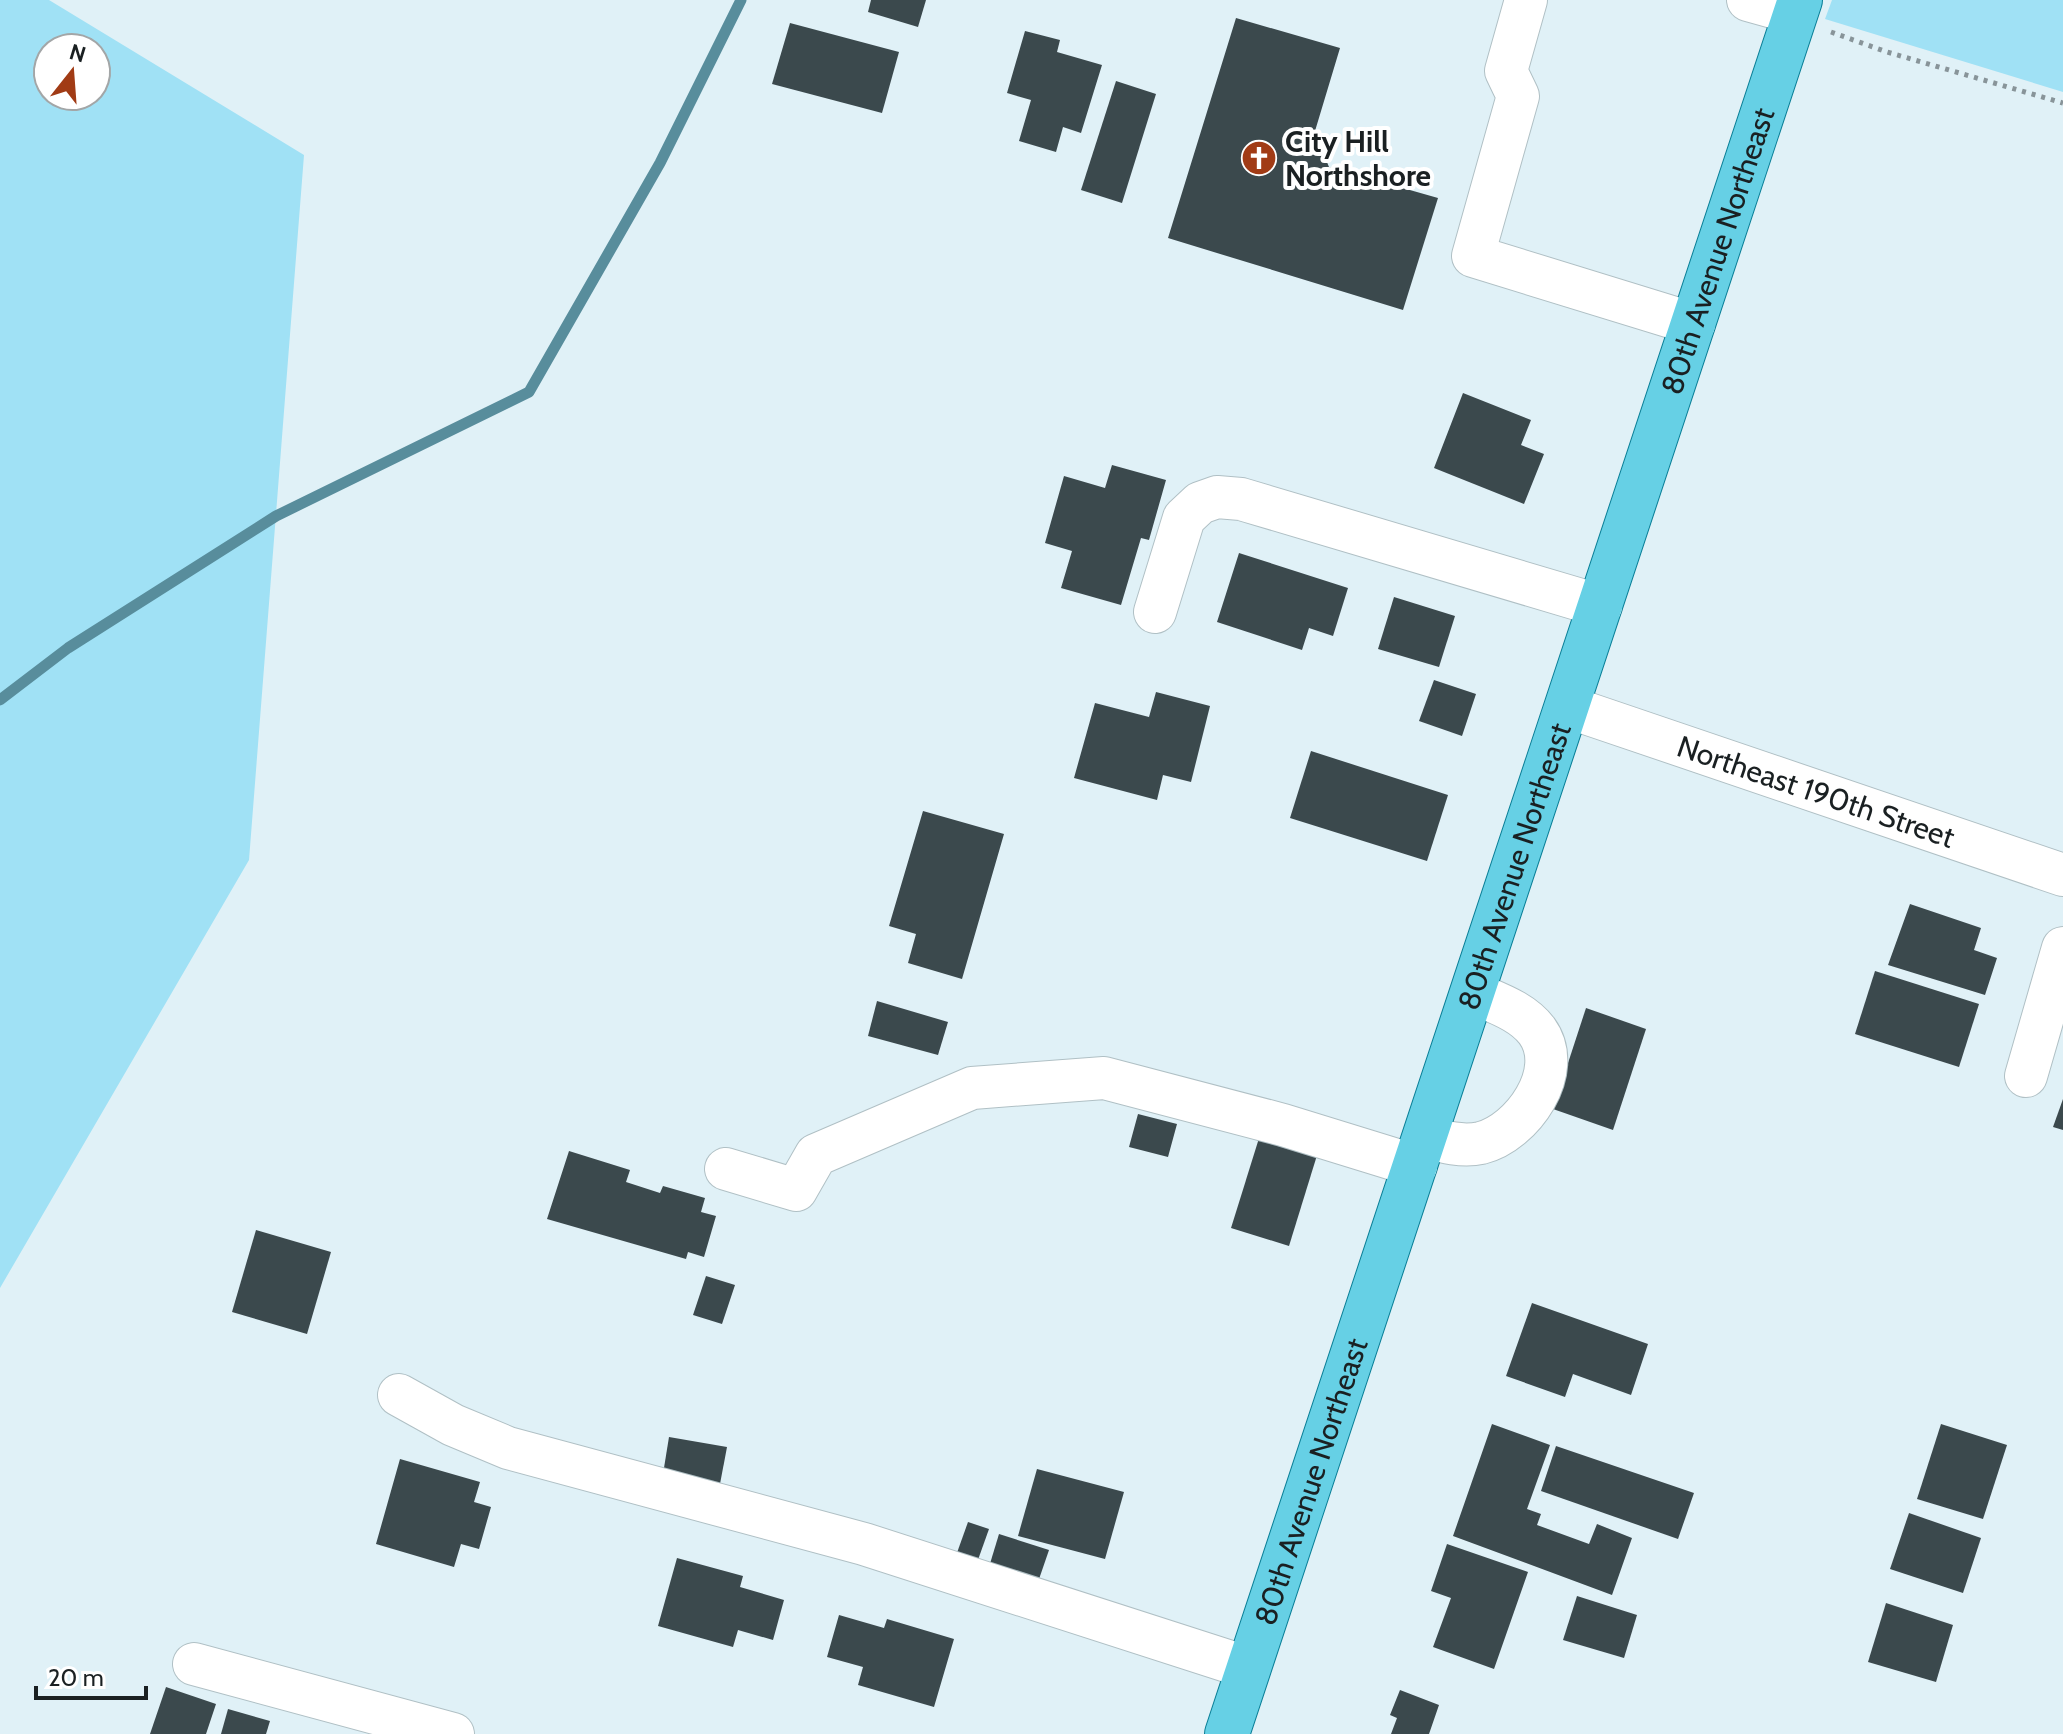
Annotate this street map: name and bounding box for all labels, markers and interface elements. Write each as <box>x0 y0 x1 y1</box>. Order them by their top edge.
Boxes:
north arrow <box>32 32 112 112</box>
text: N <box>66 38 89 69</box>
street label: 80th Avenue Northeast <box>1653 103 1782 399</box>
place label: City Hill Northshore <box>1285 123 1431 194</box>
church icon: City Hill Northshore <box>1240 139 1278 177</box>
street label: 80th Avenue Northeast <box>1449 718 1578 1014</box>
street label: Northeast 190th Street <box>1673 727 1959 855</box>
street label: 80th Avenue Northeast <box>1246 1333 1375 1630</box>
scale bar <box>36 1650 146 1700</box>
text: 20 m <box>48 1663 104 1692</box>

